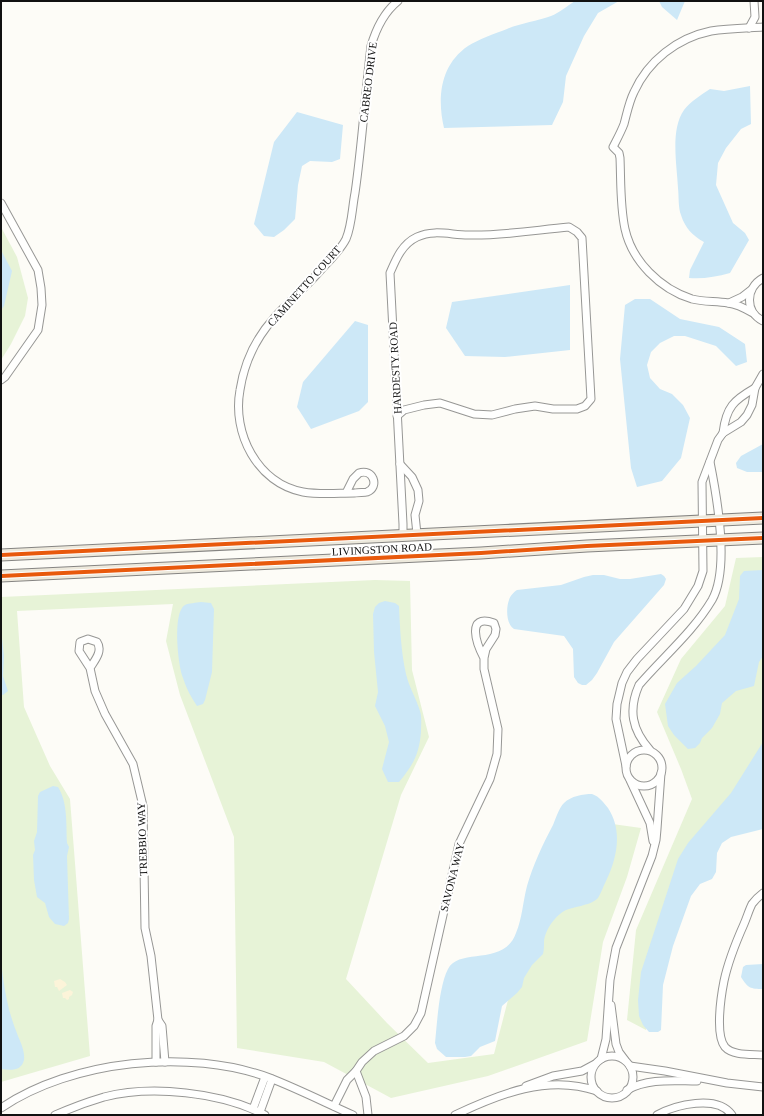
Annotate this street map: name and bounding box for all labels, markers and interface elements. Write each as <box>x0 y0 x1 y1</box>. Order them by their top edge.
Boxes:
street label: CABREO DRIVE <box>357 41 379 123</box>
street label: CAMINETTO COURT <box>265 243 343 329</box>
street label: HARDESTY ROAD <box>387 322 403 414</box>
street label: LIVINGSTON ROAD <box>332 540 432 558</box>
street label: TREBBIO WAY <box>135 802 149 876</box>
street label: SAVONA WAY <box>438 841 466 913</box>

